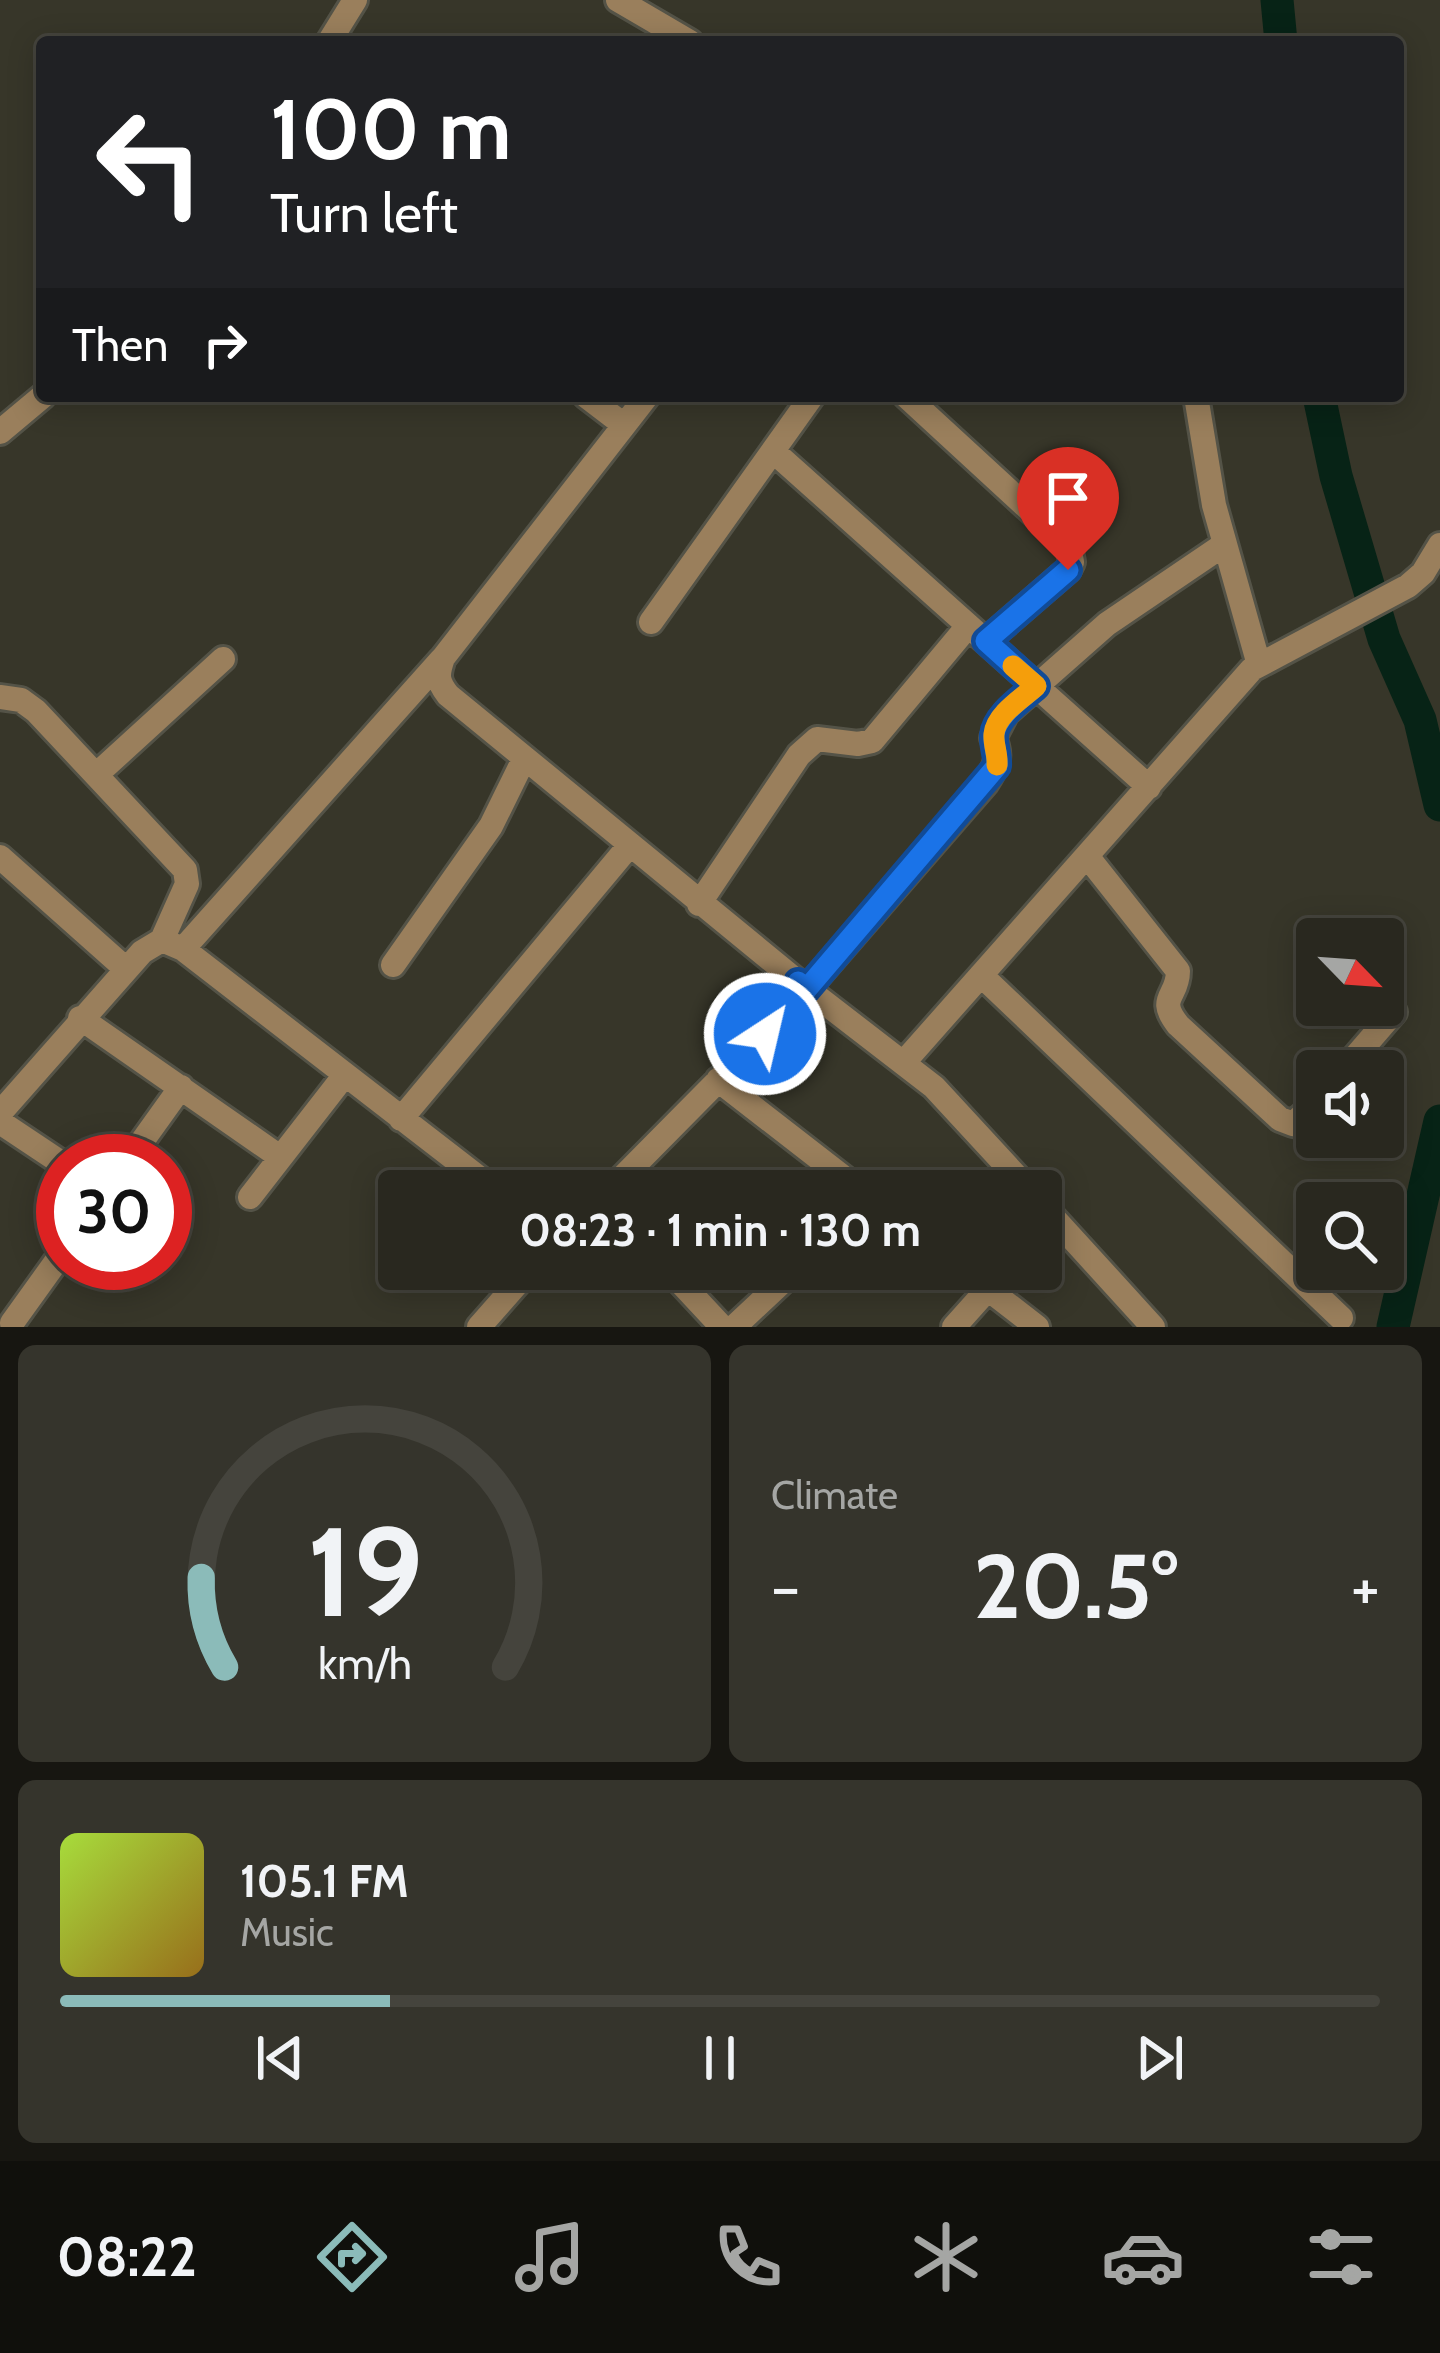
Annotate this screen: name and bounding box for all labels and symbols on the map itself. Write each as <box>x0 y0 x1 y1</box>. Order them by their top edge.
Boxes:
pin <box>1017 447 1119 570</box>
north arrow <box>1296 918 1404 1026</box>
position arrow <box>702 971 828 1097</box>
speed limit sign: 30 <box>36 1134 192 1290</box>

